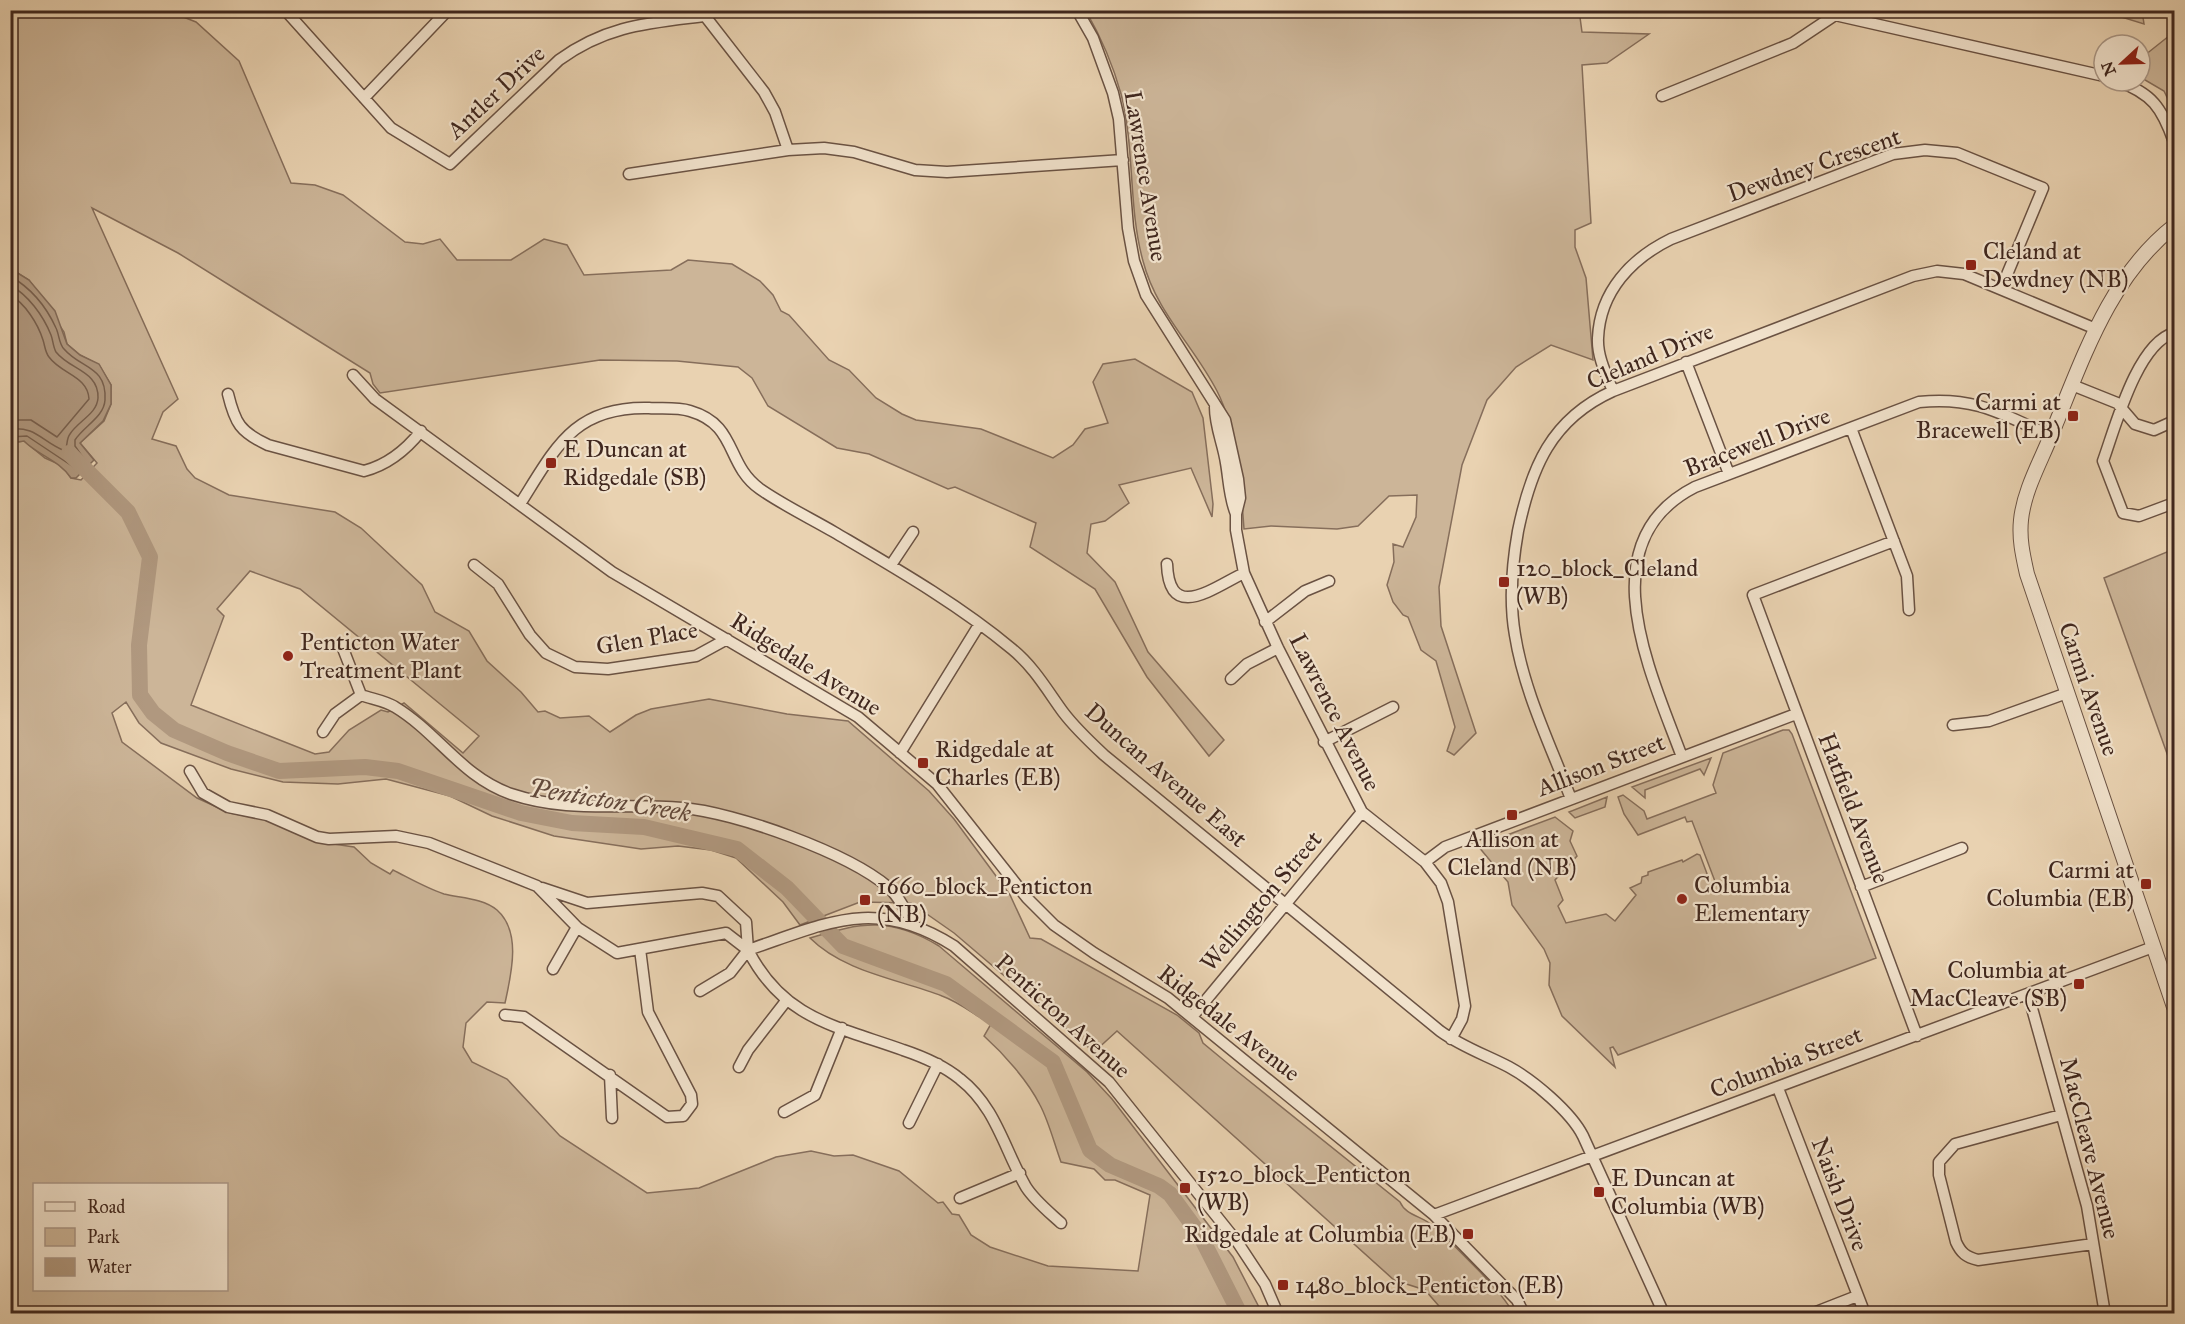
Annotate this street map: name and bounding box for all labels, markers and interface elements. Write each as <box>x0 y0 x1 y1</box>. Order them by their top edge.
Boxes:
north arrow <box>2092 33 2152 93</box>
street label: Antler Drive <box>440 39 551 146</box>
text: N <box>2097 58 2120 78</box>
street label: Lawrence Avenue <box>1118 88 1174 264</box>
street label: Dewdney Crescent <box>1723 121 1905 209</box>
place label: Cleland at Dewdney (NB) <box>1983 236 2129 294</box>
marker: Cleland at Dewdney (NB) <box>1964 258 1978 272</box>
street label: Cleland Drive <box>1582 316 1718 396</box>
place label: Carmi at Bracewell (EB) <box>1916 387 2062 445</box>
street label: Bracewell Drive <box>1680 400 1834 484</box>
marker: Carmi at Bracewell (EB) <box>2066 409 2080 423</box>
place label: E Duncan at Ridgedale (SB) <box>563 434 706 492</box>
marker: E Duncan at Ridgedale (SB) <box>544 456 558 470</box>
place label: 120_block_Cleland (WB) <box>1516 553 1698 611</box>
marker: 120_block_Cleland (WB) <box>1497 575 1511 589</box>
street label: Ridgedale Avenue <box>725 606 887 722</box>
street label: Glen Place <box>594 614 700 662</box>
street label: Carmi Avenue <box>2052 618 2126 760</box>
place label: Penticton Water Treatment Plant <box>300 627 462 685</box>
street label: Lawrence Avenue <box>1282 628 1388 796</box>
marker: Penticton Water Treatment Plant <box>281 649 295 663</box>
street label: Duncan Avenue East <box>1079 696 1254 854</box>
street label: Allison Street <box>1532 727 1670 803</box>
street label: Hatfield Avenue <box>1812 728 1896 888</box>
place label: Ridgedale at Charles (EB) <box>935 734 1061 792</box>
marker: Ridgedale at Charles (EB) <box>916 756 930 770</box>
water label: Penticton Creek <box>526 771 694 829</box>
marker: Allison at Cleland (NB) <box>1505 808 1519 822</box>
street label: Wellington Street <box>1194 824 1329 977</box>
place label: Allison at Cleland (NB) <box>1447 824 1577 882</box>
place label: Carmi at Columbia (EB) <box>1986 855 2135 913</box>
place label: Columbia Elementary <box>1694 870 1810 928</box>
place label: 1660_block_Penticton (NB) <box>877 871 1092 929</box>
marker: Carmi at Columbia (EB) <box>2139 877 2153 891</box>
marker: Columbia Elementary <box>1675 892 1689 906</box>
marker: 1660_block_Penticton (NB) <box>858 893 872 907</box>
street label: Penticton Avenue <box>989 947 1137 1085</box>
place label: Columbia at MacCleave (SB) <box>1910 955 2067 1013</box>
street label: Ridgedale Avenue <box>1152 958 1306 1088</box>
marker: Columbia at MacCleave (SB) <box>2072 977 2086 991</box>
street label: Columbia Street <box>1706 1019 1867 1105</box>
street label: MacCleave Avenue <box>2053 1054 2127 1242</box>
street label: Naish Drive <box>1805 1133 1875 1255</box>
place label: 1520_block_Penticton (WB) <box>1197 1159 1411 1217</box>
place label: E Duncan at Columbia (WB) <box>1611 1163 1765 1221</box>
marker: 1520_block_Penticton (WB) <box>1178 1181 1192 1195</box>
legend <box>33 1183 228 1291</box>
marker: E Duncan at Columbia (WB) <box>1592 1185 1606 1199</box>
text: Road <box>87 1196 125 1218</box>
place label: Ridgedale at Columbia (EB) <box>1184 1219 1456 1249</box>
text: Park <box>87 1226 120 1248</box>
marker: Ridgedale at Columbia (EB) <box>1461 1227 1475 1241</box>
text: Water <box>87 1256 132 1278</box>
place label: 1480_block_Penticton (EB) <box>1295 1270 1564 1300</box>
marker: 1480_block_Penticton (EB) <box>1276 1278 1290 1292</box>

